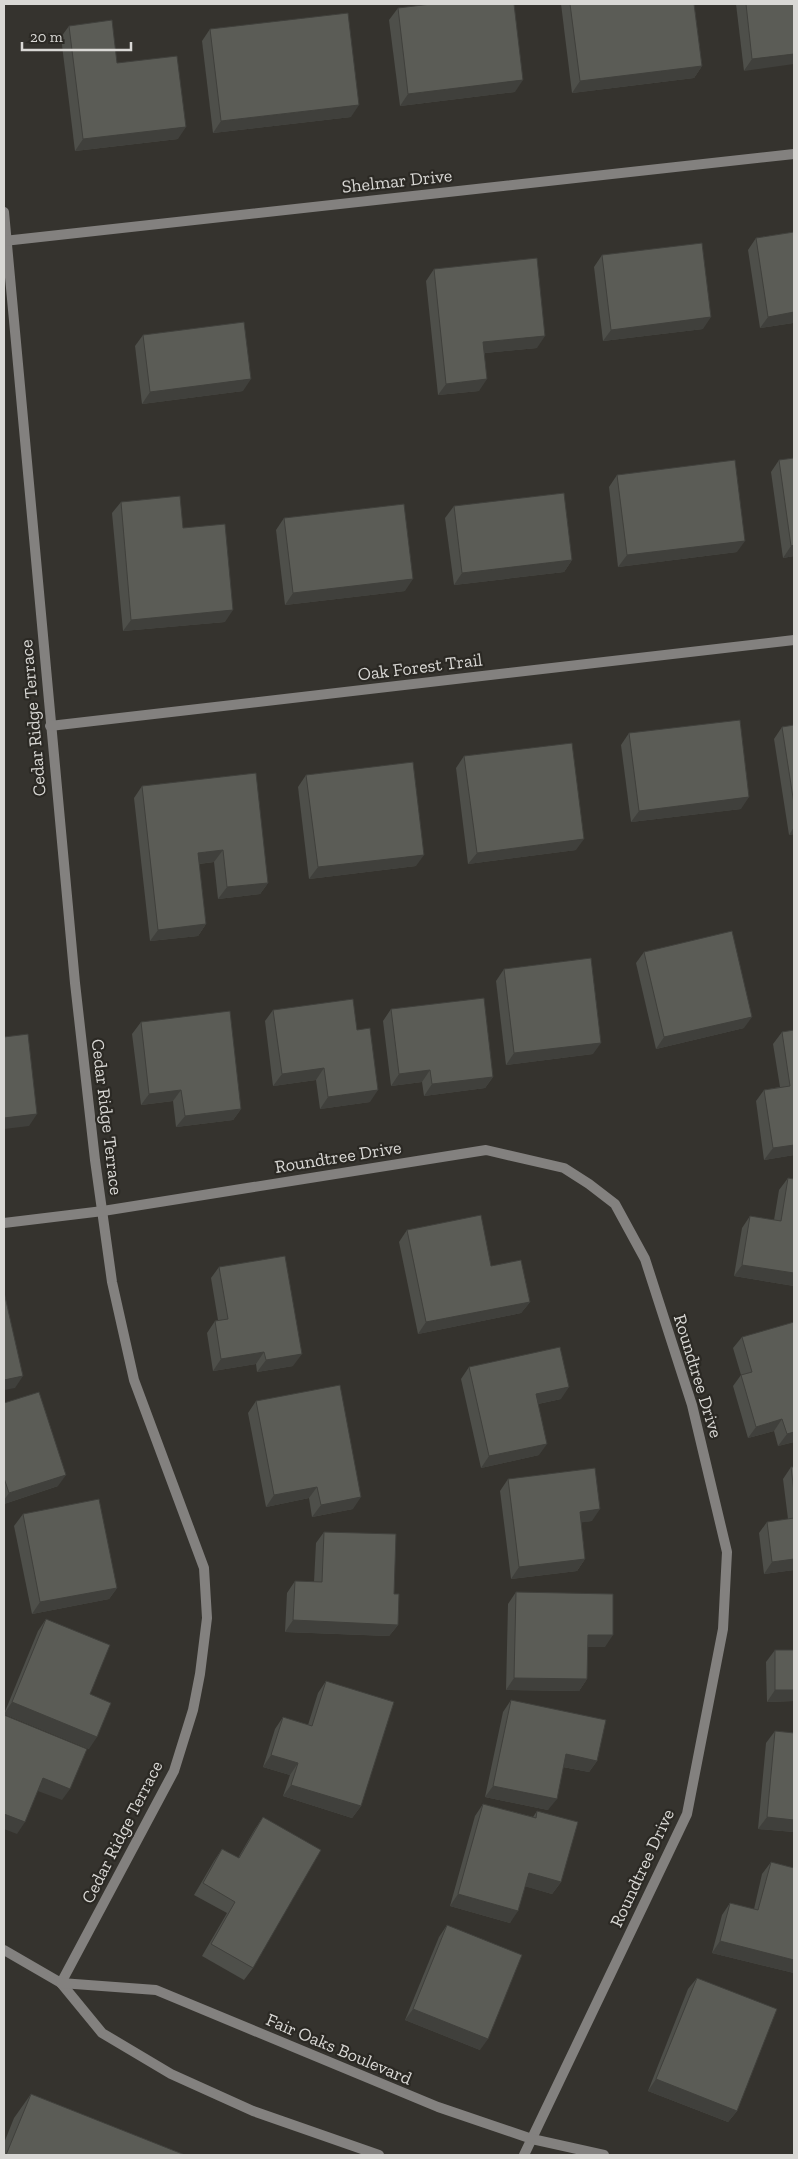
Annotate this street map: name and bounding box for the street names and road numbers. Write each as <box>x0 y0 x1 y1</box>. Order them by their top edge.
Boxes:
street label: Shelmar Drive <box>341 164 453 198</box>
street label: Cedar Ridge Terrace <box>15 639 51 797</box>
street label: Oak Forest Trail <box>356 648 484 686</box>
street label: Cedar Ridge Terrace <box>87 1038 127 1196</box>
street label: Roundtree Drive <box>273 1136 403 1178</box>
street label: Roundtree Drive <box>669 1312 727 1440</box>
street label: Cedar Ridge Terrace <box>77 1757 167 1907</box>
street label: Roundtree Drive <box>605 1805 679 1931</box>
street label: Fair Oaks Boulevard <box>263 2008 415 2090</box>

